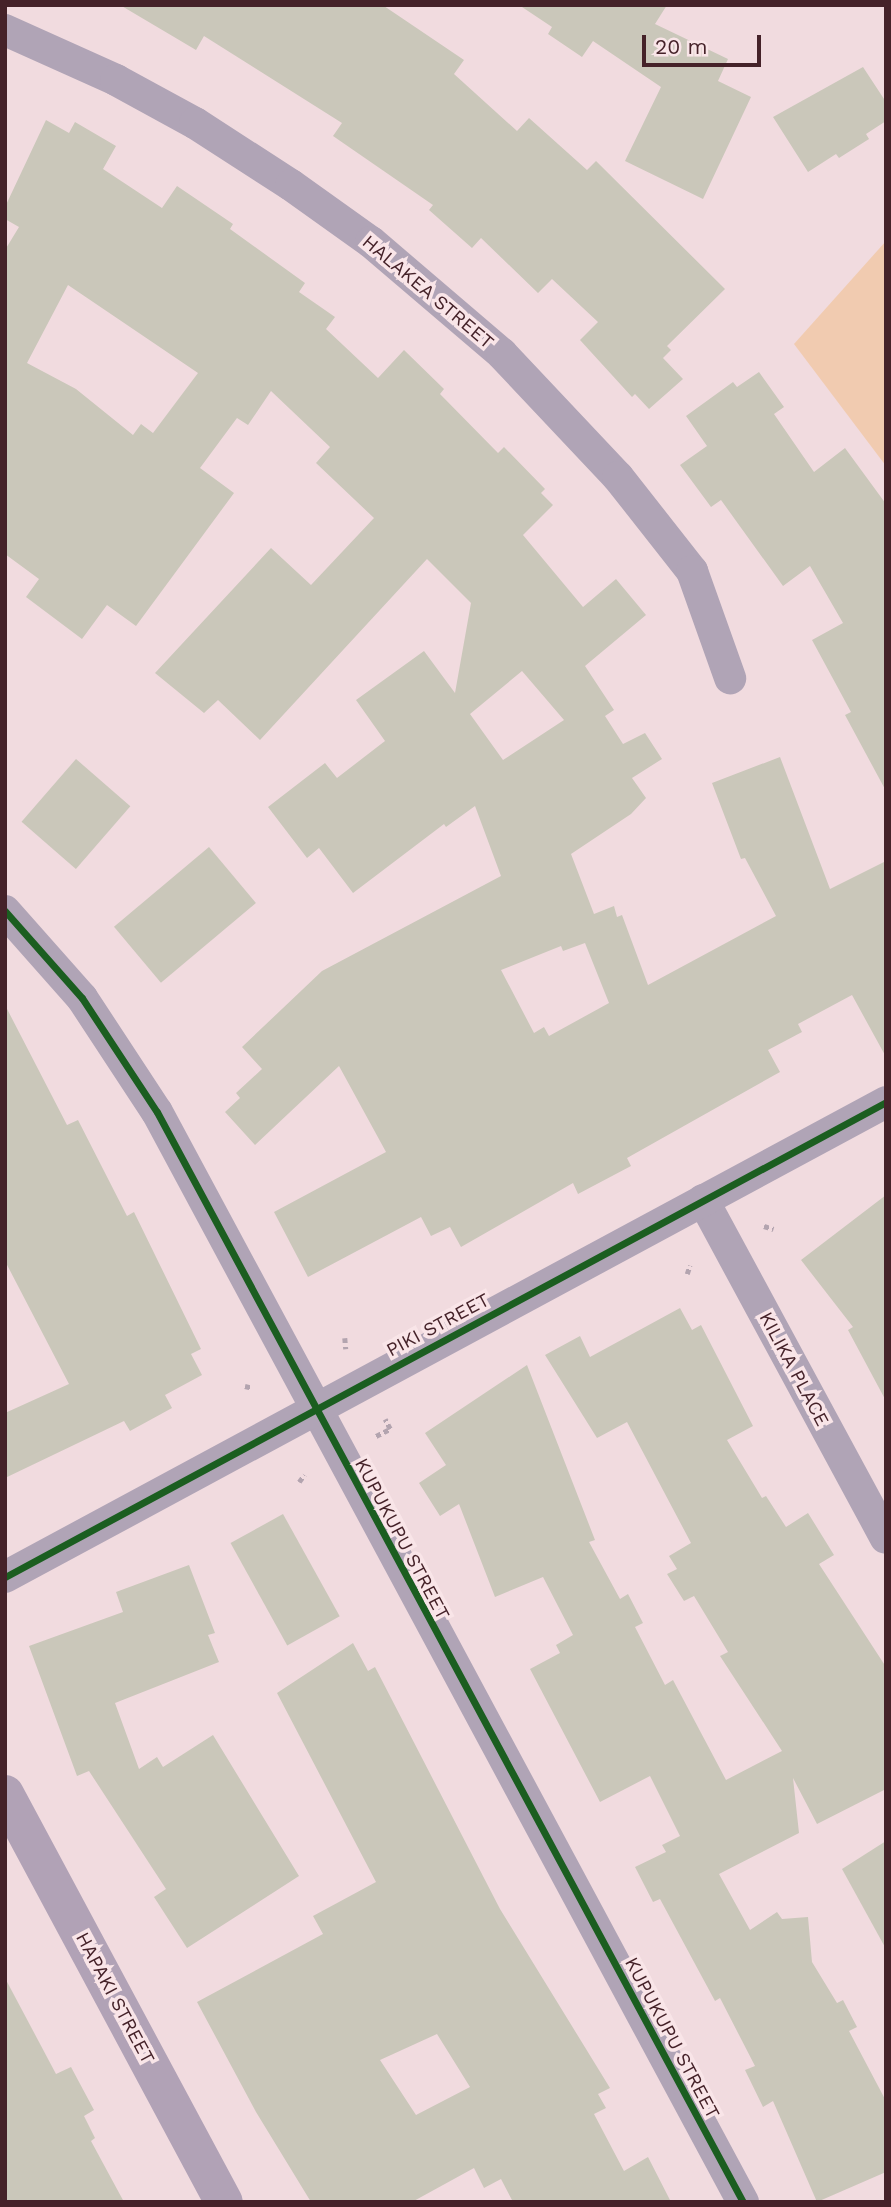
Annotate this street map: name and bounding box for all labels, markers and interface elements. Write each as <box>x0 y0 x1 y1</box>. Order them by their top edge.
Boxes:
scale bar <box>646 21 765 65</box>
text: 20 m <box>655 34 707 59</box>
street label: HALAKEA STREET <box>357 230 499 354</box>
street label: PIKI STREET <box>383 1288 493 1362</box>
street label: KILIKA PLACE <box>754 1308 834 1430</box>
street label: KUPUKUPU STREET <box>350 1454 454 1624</box>
street label: HAPAKI STREET <box>71 1928 159 2068</box>
street label: KUPUKUPU STREET <box>620 1953 724 2123</box>

